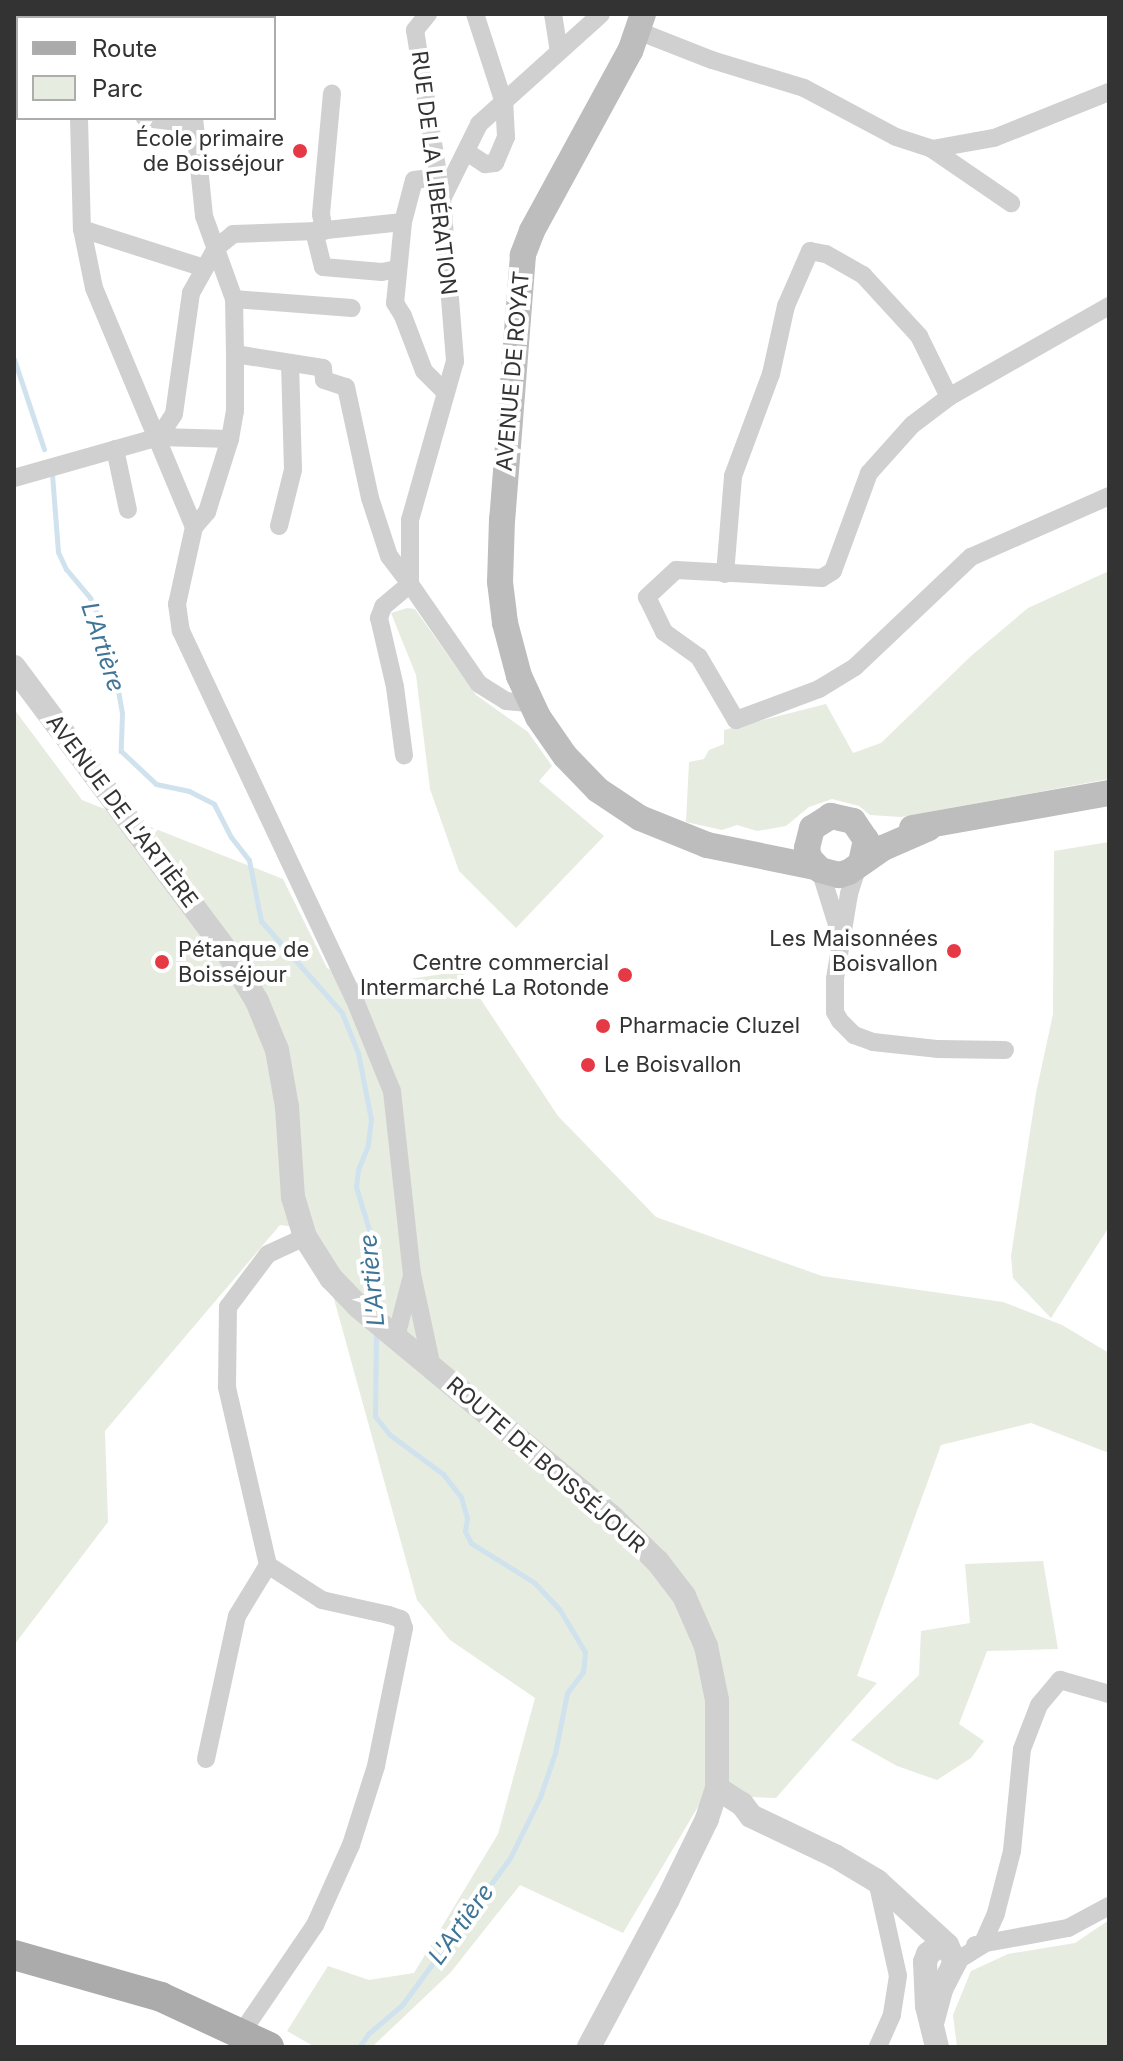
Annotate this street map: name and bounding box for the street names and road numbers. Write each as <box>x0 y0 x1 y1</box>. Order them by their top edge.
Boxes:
street label: RUE DE LA LIBÉRATION <box>406 49 462 297</box>
street label: AVENUE DE ROYAT <box>491 270 535 472</box>
street label: AVENUE DE L'ARTIÈRE <box>41 709 203 913</box>
street label: ROUTE DE BOISSÉJOUR <box>441 1371 651 1559</box>

